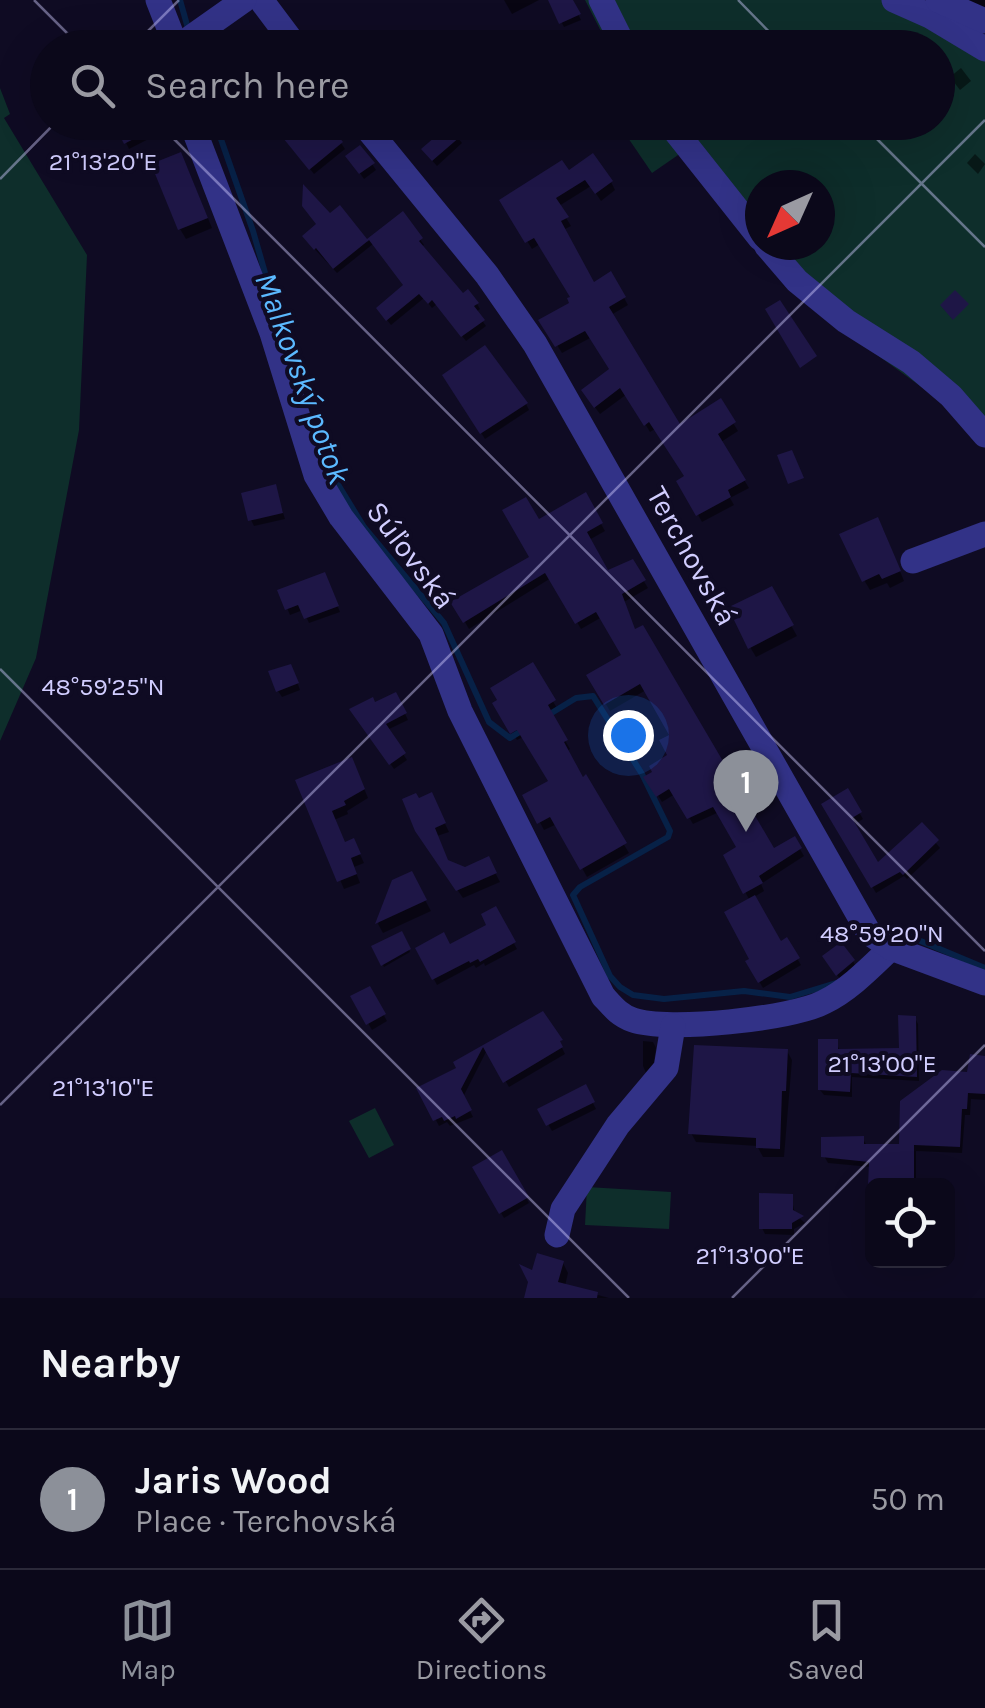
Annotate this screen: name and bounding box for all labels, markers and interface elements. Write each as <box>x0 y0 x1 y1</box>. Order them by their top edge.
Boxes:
search box <box>30 30 955 140</box>
icon: search <box>65 58 120 113</box>
text: Search here <box>145 63 349 108</box>
text: 21°13'20"E <box>49 147 157 176</box>
north arrow <box>745 170 835 260</box>
water label: Malkovský potok <box>247 267 358 490</box>
street label: Terchovská <box>639 480 745 632</box>
street label: Súľovská <box>359 494 463 616</box>
text: 48°59'25"N <box>41 672 165 701</box>
your location <box>603 710 654 761</box>
pin: 1 <box>714 750 778 832</box>
text: 48°59'20"N <box>820 919 944 948</box>
text: 21°13'00"E <box>827 1049 937 1078</box>
text: 21°13'10"E <box>52 1073 154 1102</box>
map controls <box>865 1178 955 1268</box>
button: locate <box>865 1178 955 1268</box>
text: 21°13'00"E <box>695 1241 805 1270</box>
text: Nearby <box>40 1338 180 1388</box>
text: Jaris Wood <box>135 1458 332 1503</box>
text: 1 <box>67 1481 78 1518</box>
text: 50 m <box>870 1481 945 1518</box>
text: Place · Terchovská <box>135 1503 397 1540</box>
tab: Map <box>120 1593 176 1686</box>
tab: Directions <box>416 1593 547 1686</box>
tab: Saved <box>787 1593 865 1686</box>

